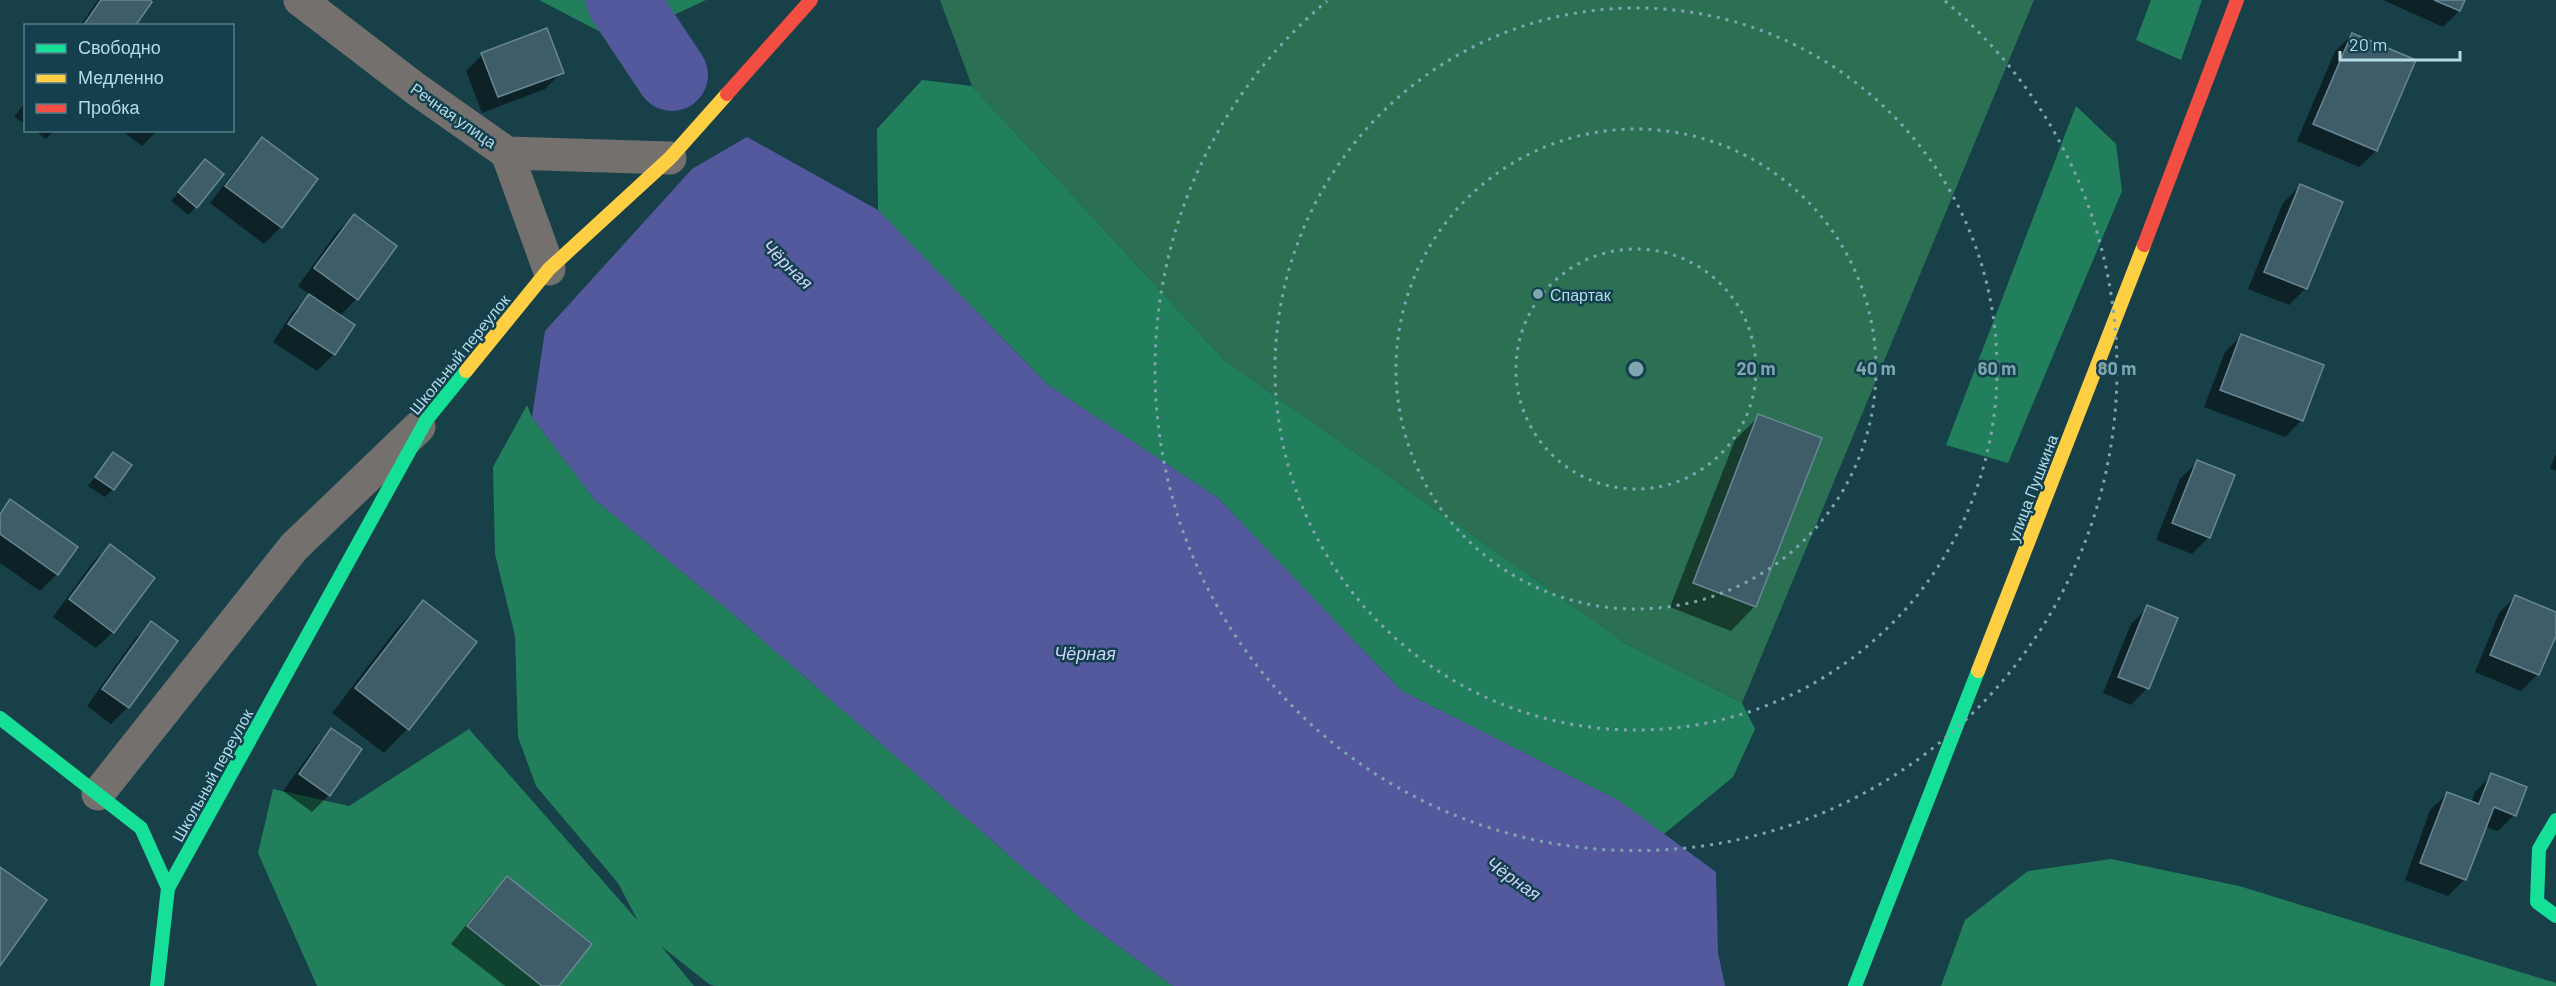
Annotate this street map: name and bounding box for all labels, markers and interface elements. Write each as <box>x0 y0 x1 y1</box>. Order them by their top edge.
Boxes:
legend <box>24 24 234 132</box>
scale bar <box>2340 24 2460 62</box>
text: 20 m <box>2349 33 2387 55</box>
text: Свободно <box>78 36 161 58</box>
text: Медленно <box>78 66 164 88</box>
street label: Речная улица <box>407 78 501 152</box>
text: Пробка <box>78 96 141 118</box>
water label: Чёрная <box>758 235 818 294</box>
place label: Спартак <box>1550 285 1612 304</box>
marker: Спартак <box>1531 287 1545 301</box>
street label: Школьный переулок <box>405 289 514 418</box>
text: 20 m <box>1737 357 1775 379</box>
text: 40 m <box>1856 357 1896 379</box>
text: 60 m <box>1978 357 2016 379</box>
text: 80 m <box>2098 357 2136 379</box>
centre of rings <box>1626 359 1646 379</box>
street label: улица Пушкина <box>2003 432 2061 544</box>
water label: Чёрная <box>1054 642 1116 664</box>
street label: Школьный переулок <box>168 704 257 845</box>
water label: Чёрная <box>1482 851 1546 905</box>

